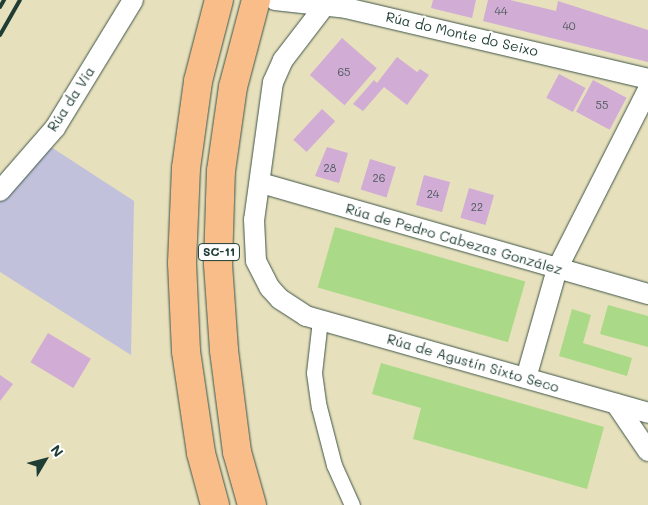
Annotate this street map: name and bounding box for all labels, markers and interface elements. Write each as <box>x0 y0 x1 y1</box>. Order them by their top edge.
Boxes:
house number: 44 <box>495 4 507 18</box>
street label: Rúa do Monte do Seixo <box>384 8 540 60</box>
house number: 40 <box>562 19 576 33</box>
street label: Rúa da Vía <box>44 63 98 135</box>
house number: 65 <box>337 65 351 79</box>
house number: 55 <box>596 98 608 112</box>
house number: 28 <box>324 161 336 175</box>
house number: 26 <box>373 171 385 185</box>
house number: 24 <box>427 187 439 201</box>
street label: Rúa de Pedro Cabezas González <box>344 200 564 278</box>
house number: 22 <box>471 200 483 214</box>
road number: SC-11 <box>198 242 240 262</box>
street label: Rúa de Agustín Sixto Seco <box>385 330 561 396</box>
north arrow <box>20 435 70 485</box>
text: N <box>47 441 68 461</box>

